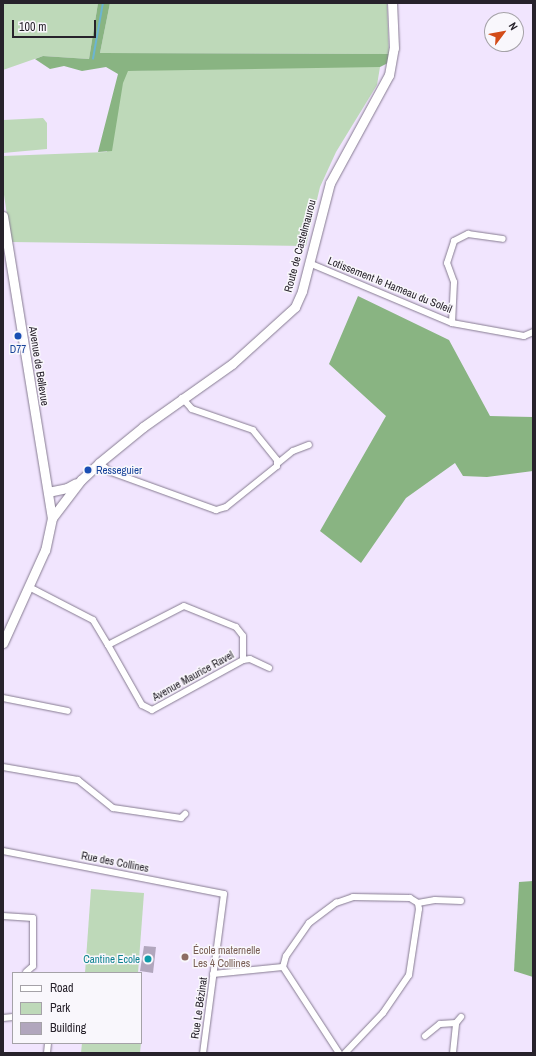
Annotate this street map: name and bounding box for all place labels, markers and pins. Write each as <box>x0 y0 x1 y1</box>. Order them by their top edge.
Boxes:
marker: D77 <box>13 331 23 341</box>
place label: D77 <box>10 342 26 356</box>
place label: Resseguier <box>96 463 142 477</box>
marker: Resseguier <box>83 465 93 475</box>
place label: École maternelle Les 4 Collines <box>193 944 260 970</box>
place label: Cantine Ecole <box>83 952 140 966</box>
marker: École maternelle Les 4 Collines <box>180 952 190 962</box>
marker: Cantine Ecole <box>143 954 153 964</box>

